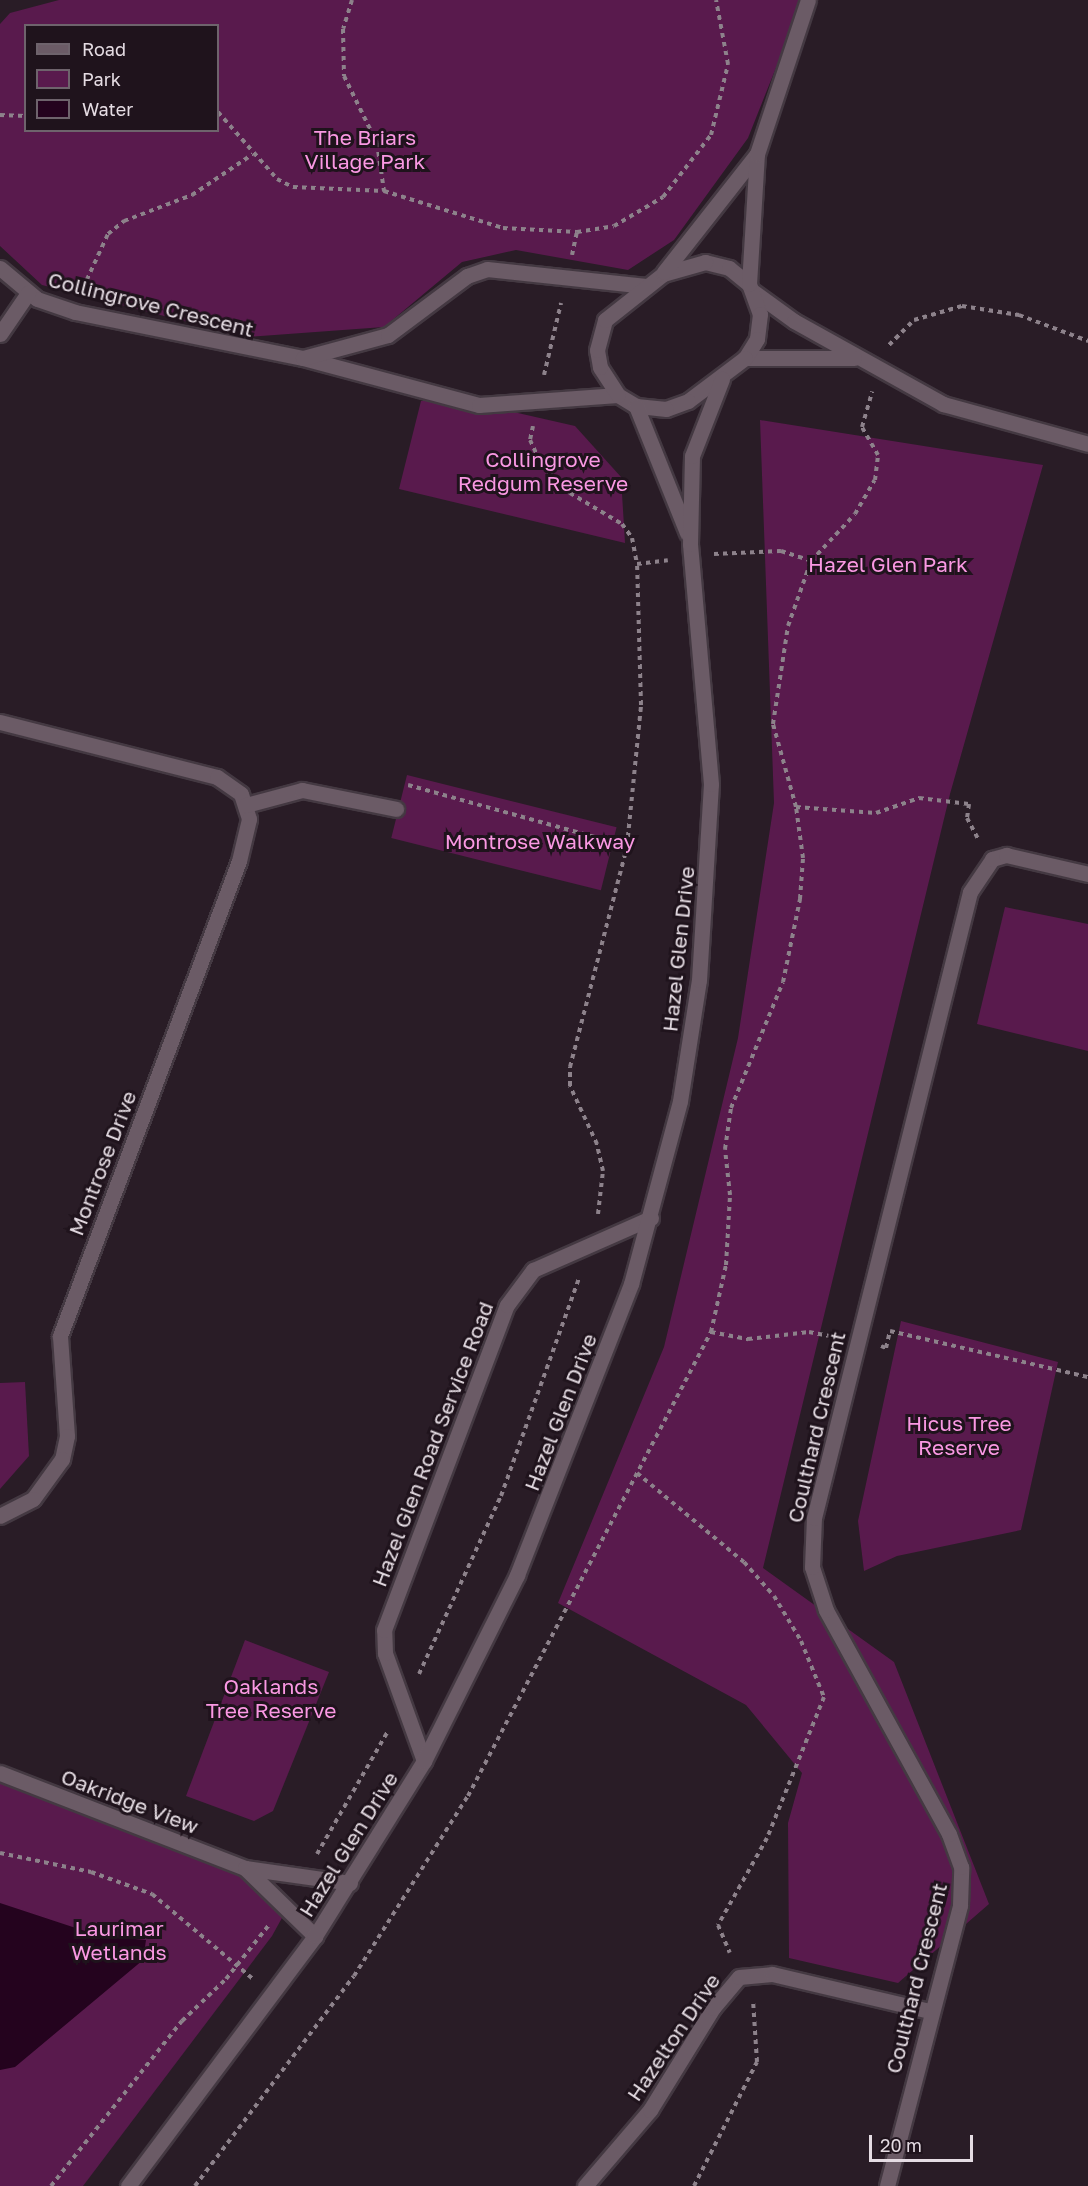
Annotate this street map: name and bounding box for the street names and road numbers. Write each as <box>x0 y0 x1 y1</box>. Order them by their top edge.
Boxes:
street label: Collingrove Crescent <box>46 266 256 342</box>
street label: Hazel Glen Drive <box>657 865 699 1033</box>
street label: Montrose Drive <box>63 1087 141 1239</box>
street label: Hazel Glen Road Service Road <box>366 1298 498 1590</box>
street label: Coulthard Crescent <box>782 1329 850 1525</box>
street label: Hazel Glen Drive <box>518 1330 602 1494</box>
street label: Oakridge View <box>58 1763 202 1839</box>
street label: Hazel Glen Drive <box>293 1767 403 1921</box>
street label: Coulthard Crescent <box>880 1880 952 2076</box>
street label: Hazelton Drive <box>621 1969 725 2105</box>

